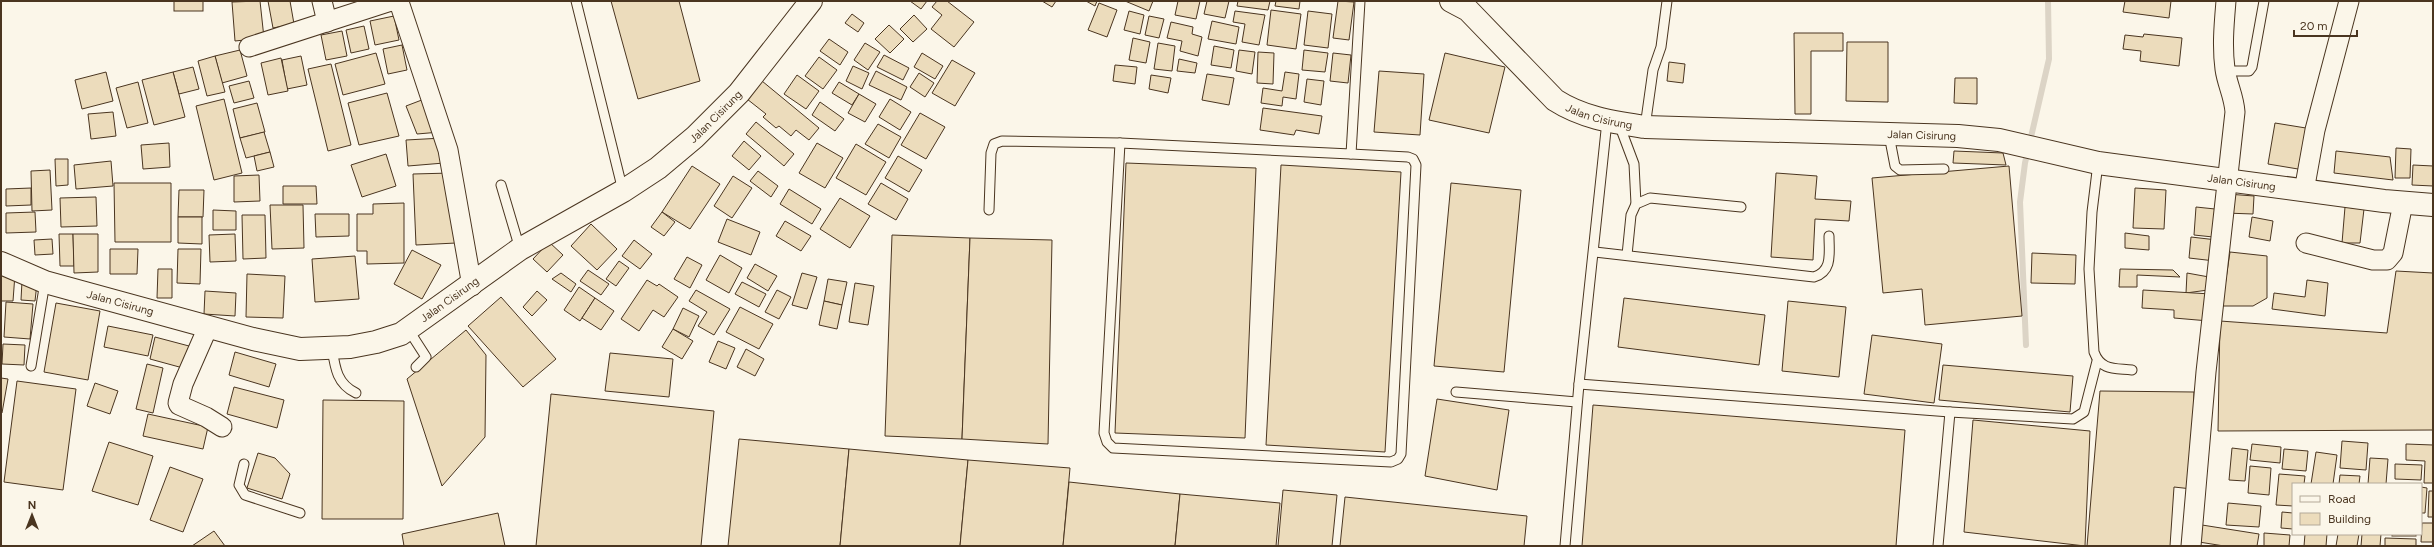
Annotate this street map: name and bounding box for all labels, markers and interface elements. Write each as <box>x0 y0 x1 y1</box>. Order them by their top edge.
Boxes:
scale bar <box>2294 12 2357 38</box>
text: 20 m <box>2300 19 2328 33</box>
street label: Jalan Cisirung <box>687 88 745 146</box>
street label: Jalan Cisirung <box>1563 101 1633 132</box>
street label: Jalan Cisirung <box>1887 128 1956 143</box>
street label: Jalan Cisirung <box>2207 172 2277 194</box>
street label: Jalan Cisirung <box>418 274 482 325</box>
street label: Jalan Cisirung <box>85 288 155 318</box>
legend <box>2292 483 2422 535</box>
text: Road <box>2328 492 2356 506</box>
north arrow <box>12 495 52 535</box>
text: N <box>28 499 36 512</box>
text: Building <box>2328 512 2371 526</box>

